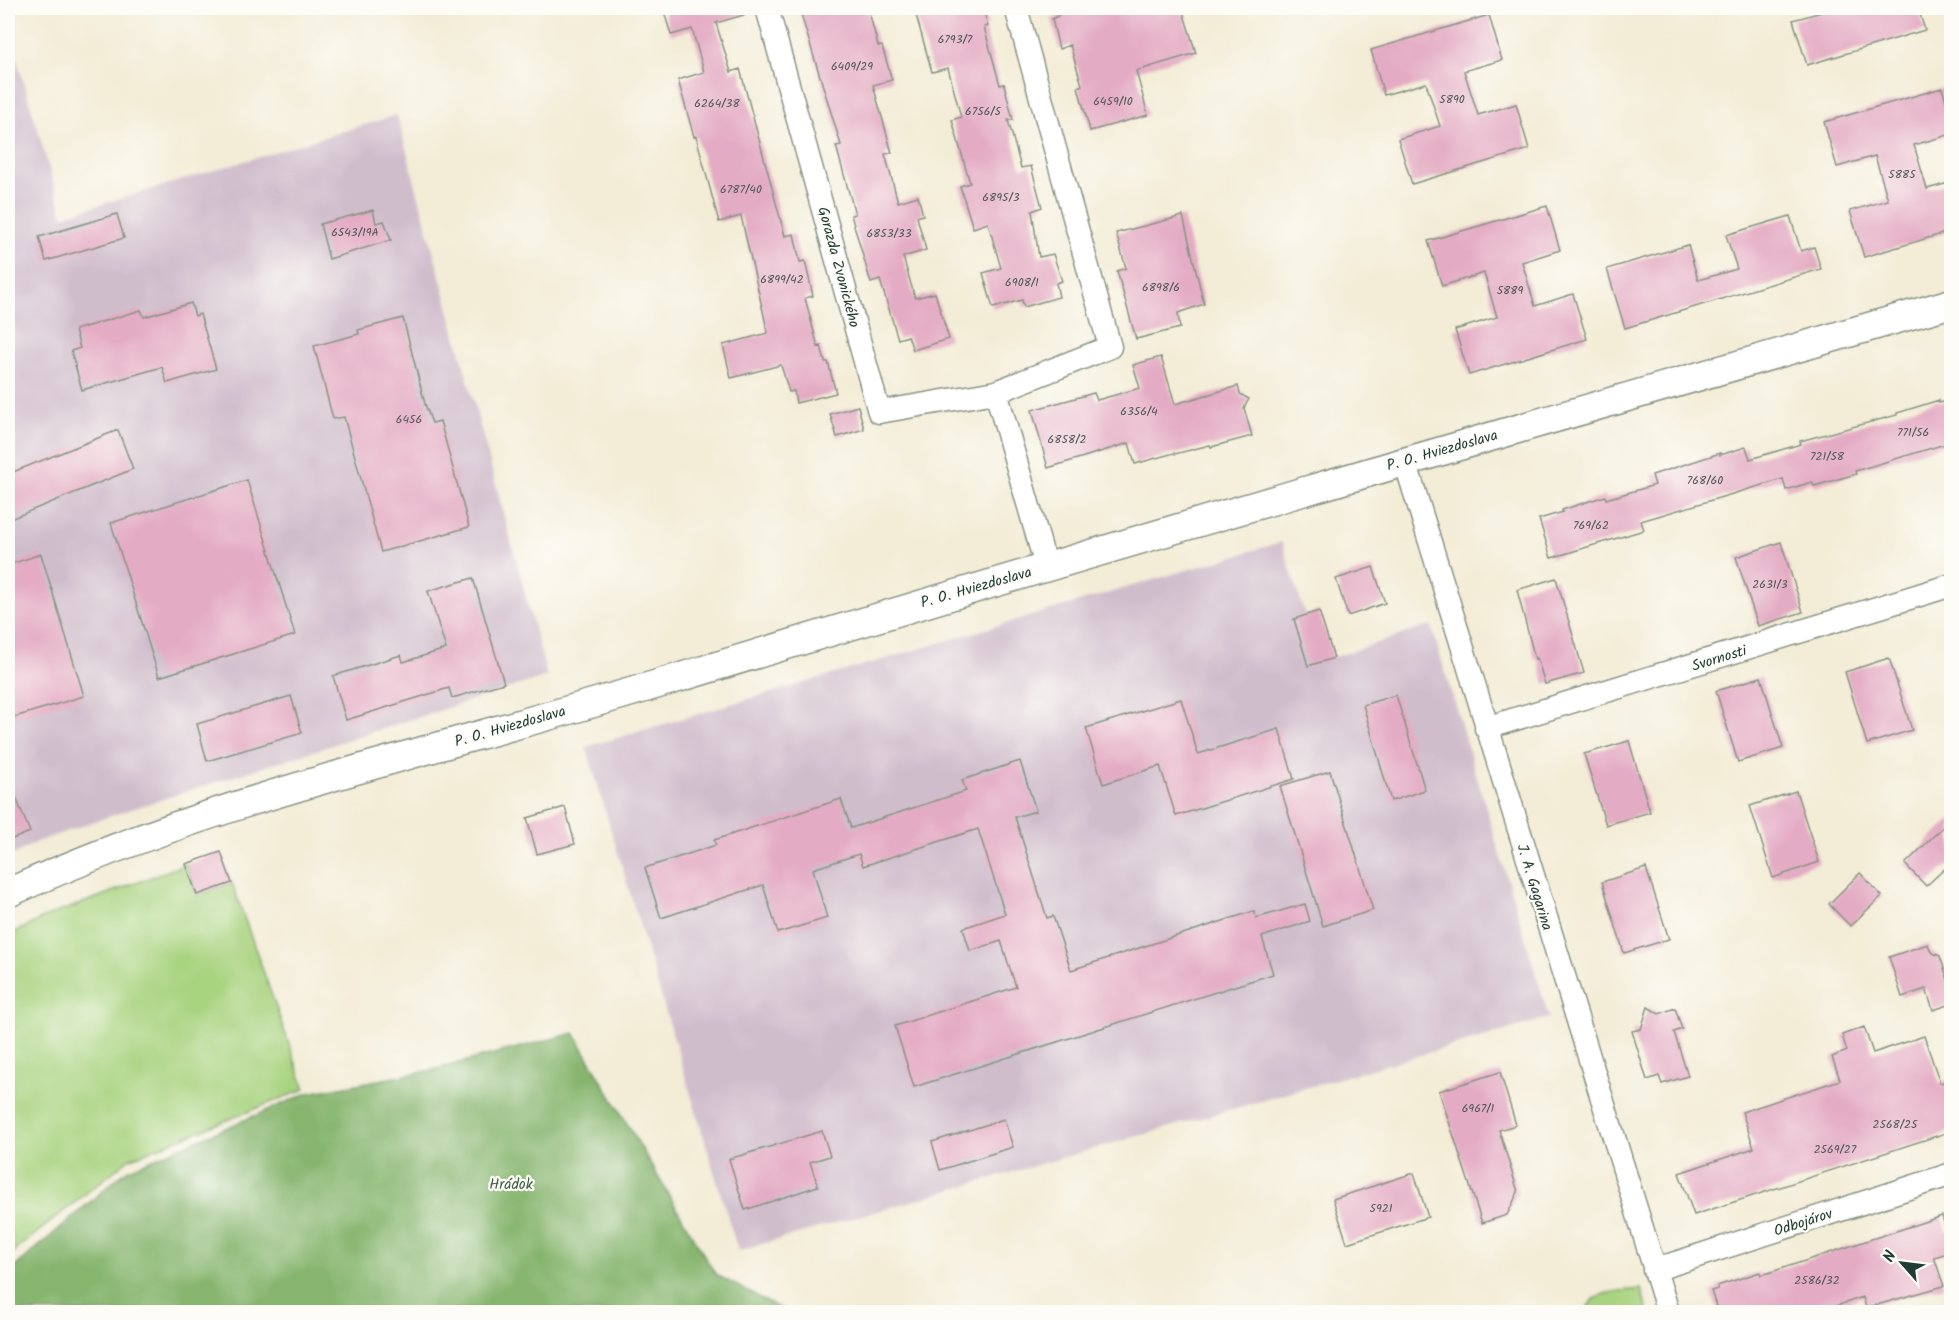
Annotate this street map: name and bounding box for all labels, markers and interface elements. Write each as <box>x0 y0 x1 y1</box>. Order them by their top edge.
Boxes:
house number: 6793/7 <box>938 30 973 49</box>
house number: 6409/29 <box>831 57 873 76</box>
house number: 5890 <box>1439 90 1465 109</box>
house number: 6459/10 <box>1093 92 1133 111</box>
house number: 6264/38 <box>694 94 740 113</box>
house number: 6756/5 <box>965 102 1003 121</box>
house number: 5885 <box>1888 165 1917 184</box>
house number: 6787/40 <box>720 180 762 199</box>
house number: 6895/3 <box>982 188 1020 207</box>
street label: Gorazda Zvonického <box>810 204 866 331</box>
house number: 6543/19A <box>331 223 379 242</box>
house number: 6853/33 <box>866 224 912 243</box>
house number: 6899/42 <box>760 270 804 289</box>
house number: 6908/1 <box>1005 273 1039 292</box>
house number: 6898/6 <box>1142 278 1180 297</box>
house number: 5889 <box>1497 281 1524 300</box>
house number: 6356/4 <box>1120 402 1158 421</box>
house number: 6456 <box>396 410 422 429</box>
house number: 771/56 <box>1897 423 1929 442</box>
street label: P. O. Hviezdoslava <box>1384 424 1501 478</box>
house number: 6858/2 <box>1048 430 1086 449</box>
house number: 721/58 <box>1810 447 1845 466</box>
house number: 768/60 <box>1687 471 1723 490</box>
house number: 769/62 <box>1573 516 1609 535</box>
street label: P. O. Hviezdoslava <box>918 561 1035 615</box>
house number: 2631/3 <box>1752 575 1788 594</box>
street label: Svornosti <box>1689 639 1751 679</box>
street label: P. O. Hviezdoslava <box>452 700 569 754</box>
street label: J. A. Gagarina <box>1510 841 1559 933</box>
house number: 6967/1 <box>1462 1099 1495 1118</box>
house number: 2568/25 <box>1873 1115 1919 1134</box>
house number: 2569/27 <box>1814 1140 1857 1159</box>
park label: Hrádok <box>489 1173 534 1197</box>
house number: 5921 <box>1369 1199 1393 1218</box>
street label: Odbojárov <box>1771 1202 1836 1244</box>
north arrow <box>1872 1233 1932 1293</box>
text: N <box>1877 1246 1903 1267</box>
house number: 2586/32 <box>1794 1271 1840 1290</box>

